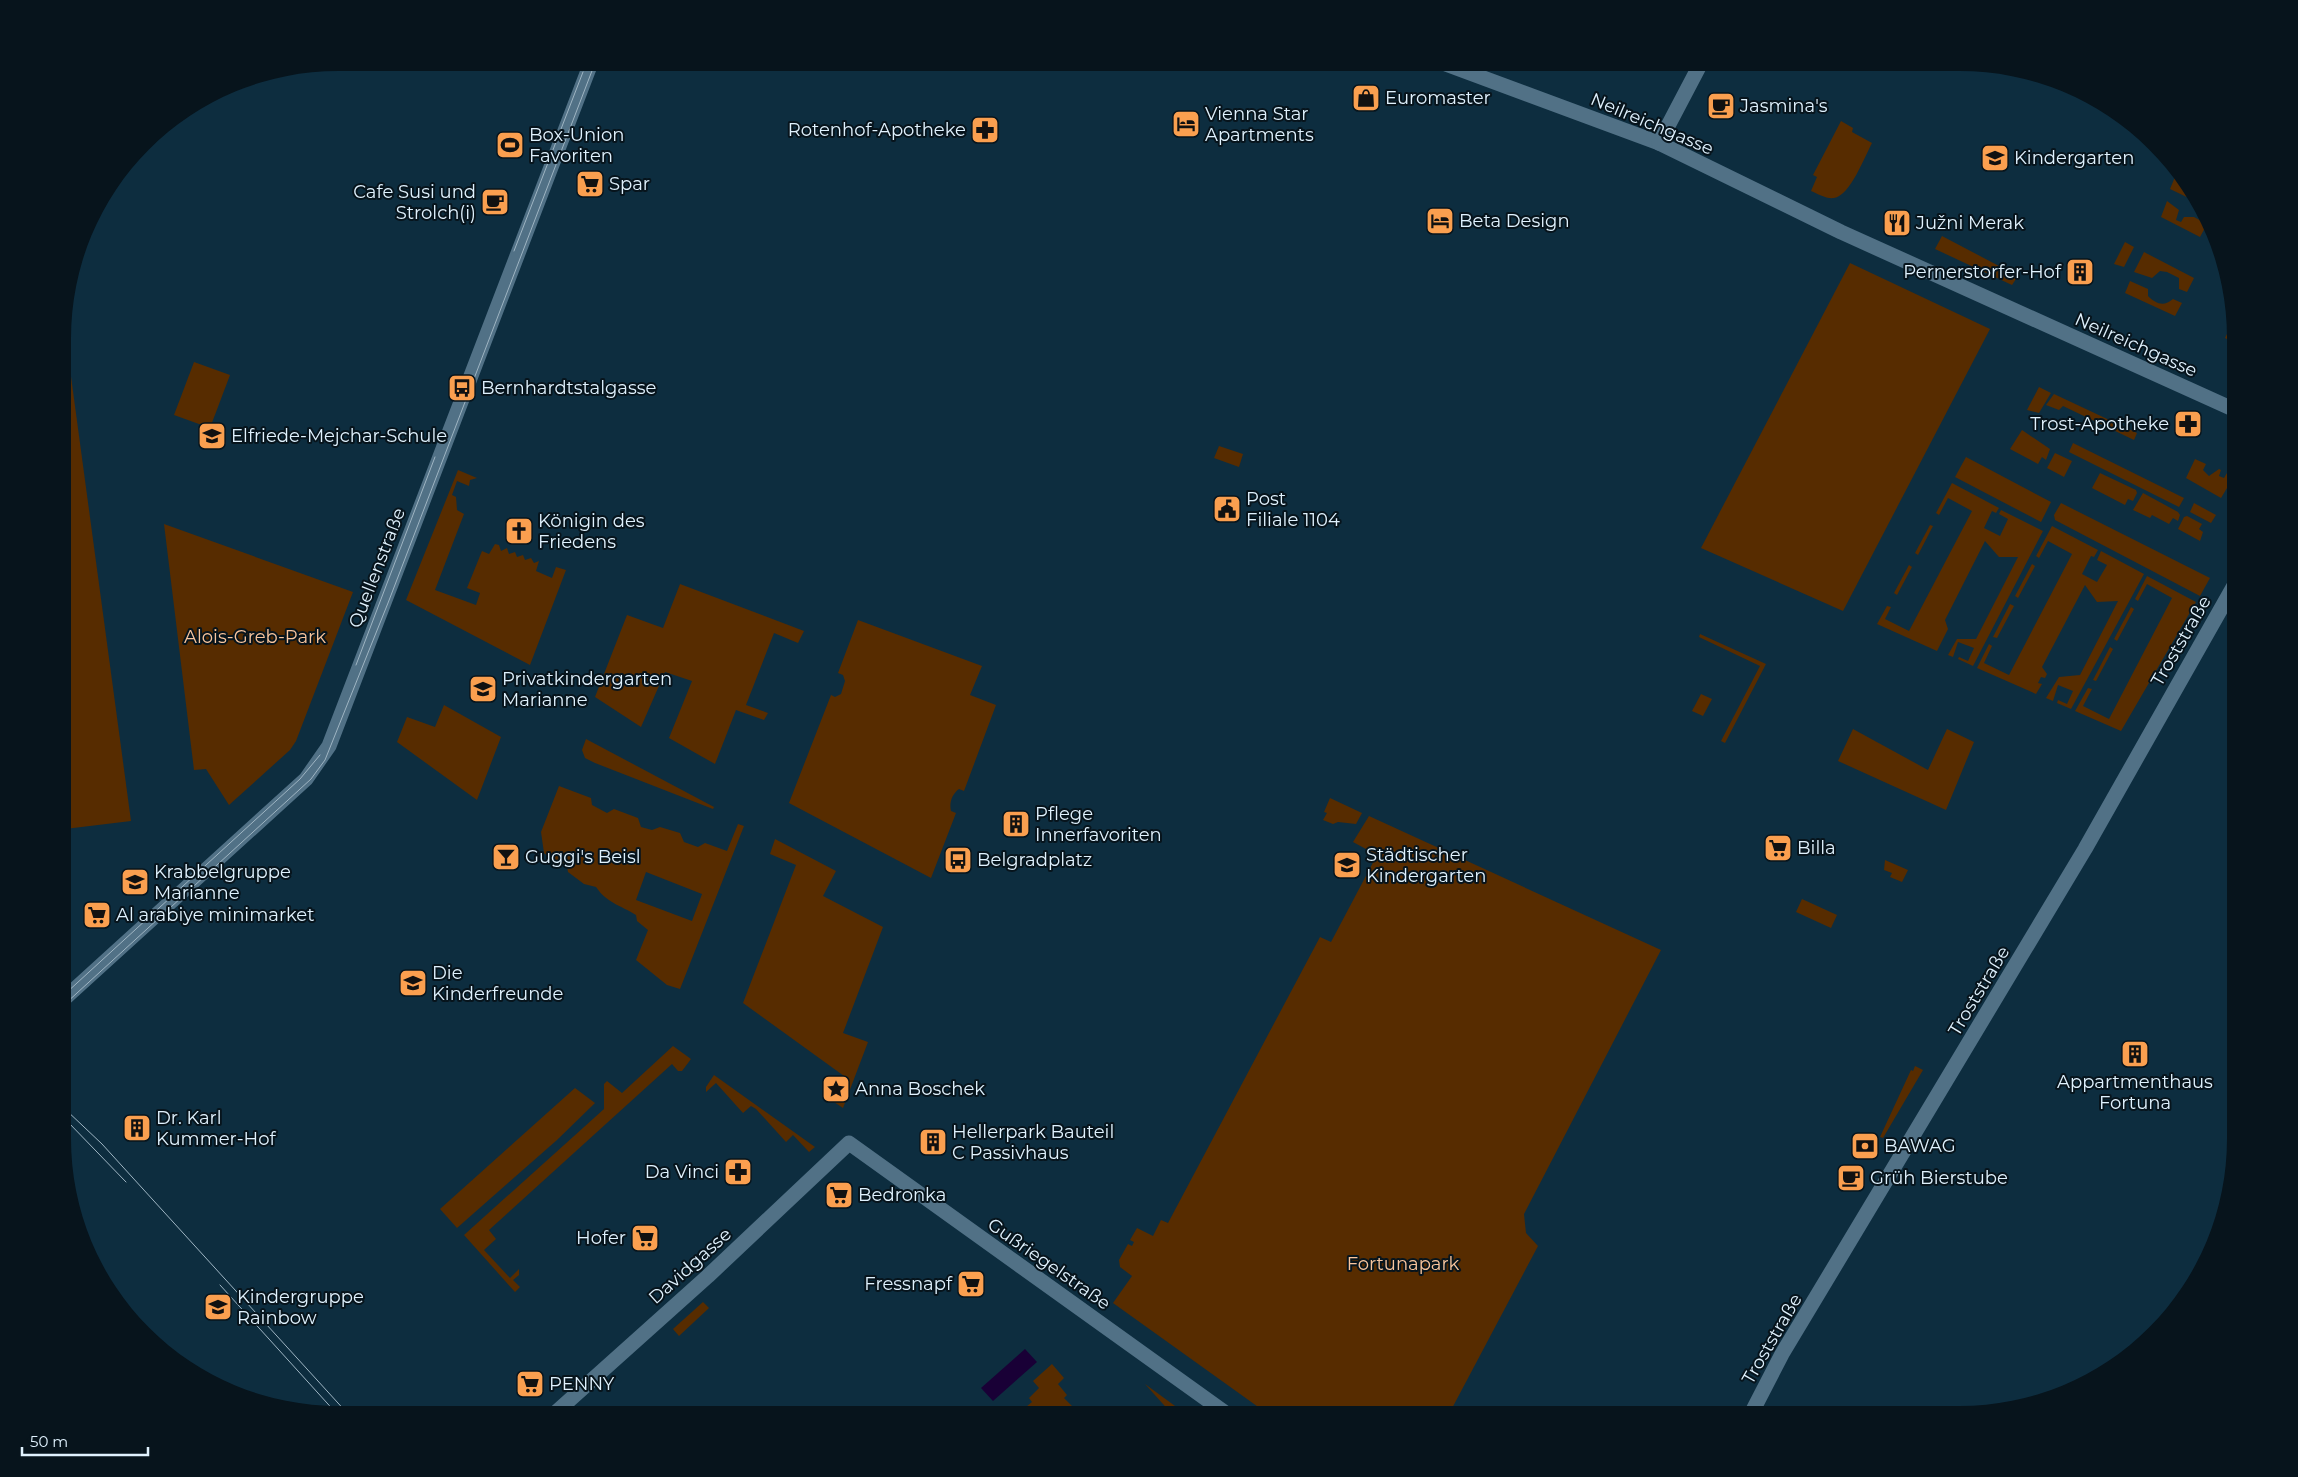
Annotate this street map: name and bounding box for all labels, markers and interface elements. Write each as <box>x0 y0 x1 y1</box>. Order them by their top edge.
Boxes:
shop icon: Euromaster <box>1351 83 1381 113</box>
place label: Euromaster <box>1385 87 1491 109</box>
street label: Neilreichgasse <box>1587 88 1717 160</box>
cafe icon: Jasmina's <box>1706 91 1736 121</box>
place label: Jasmina's <box>1739 95 1828 117</box>
place label: Vienna Star Apartments <box>1205 103 1314 146</box>
hotel icon: Vienna Star Apartments <box>1171 109 1201 139</box>
pharmacy icon: Rotenhof-Apotheke <box>970 115 1000 145</box>
place label: Rotenhof-Apotheke <box>788 119 966 141</box>
place label: Box-Union Favoriten <box>529 124 624 167</box>
sports icon: Box-Union Favoriten <box>495 130 525 160</box>
school or university icon: Kindergarten <box>1980 143 2010 173</box>
place label: Kindergarten <box>2014 147 2134 169</box>
supermarket icon: Spar <box>575 169 605 199</box>
place label: Spar <box>609 173 650 195</box>
place label: Cafe Susi und Strolch(i) <box>353 181 476 224</box>
cafe icon: Cafe Susi und Strolch(i) <box>480 187 510 217</box>
hotel icon: Beta Design <box>1425 206 1455 236</box>
restaurant icon: Južni Merak <box>1882 208 1912 238</box>
place label: Beta Design <box>1459 210 1570 232</box>
place label: Južni Merak <box>1915 212 2024 234</box>
building icon: Pernerstorfer-Hof <box>2065 257 2095 287</box>
place label: Pernerstorfer-Hof <box>1903 261 2062 283</box>
street label: Neilreichgasse <box>2071 308 2201 382</box>
bus stop icon: Bernhardtstalgasse <box>447 373 477 403</box>
place label: Bernhardtstalgasse <box>481 377 657 399</box>
pharmacy icon: Trost-Apotheke <box>2173 409 2203 439</box>
place label: Trost-Apotheke <box>2030 413 2169 435</box>
school or university icon: Elfriede-Mejchar-Schule <box>197 421 227 451</box>
place label: Elfriede-Mejchar-Schule <box>231 425 447 447</box>
place label: Post Filiale 1104 <box>1246 488 1340 531</box>
public building icon: Post Filiale 1104 <box>1212 494 1242 524</box>
street label: Quellenstraße <box>344 505 410 631</box>
place label: Königin des Friedens <box>538 510 645 553</box>
church icon: Königin des Friedens <box>504 516 534 546</box>
street label: Troststraße <box>2146 592 2216 690</box>
park label: Alois-Greb-Park <box>184 626 326 648</box>
place label: Privatkindergarten Marianne <box>502 668 672 711</box>
school or university icon: Privatkindergarten Marianne <box>468 674 498 704</box>
place label: Pflege Innerfavoriten <box>1035 803 1162 846</box>
building icon: Pflege Innerfavoriten <box>1001 809 1031 839</box>
supermarket icon: Billa <box>1763 833 1793 863</box>
place label: Billa <box>1797 837 1836 859</box>
bar icon: Guggi's Beisl <box>491 842 521 872</box>
place label: Städtischer Kindergarten <box>1366 844 1486 887</box>
bus stop icon: Belgradplatz <box>943 845 973 875</box>
place label: Guggi's Beisl <box>525 846 641 868</box>
place label: Belgradplatz <box>977 849 1092 871</box>
school or university icon: Städtischer Kindergarten <box>1332 850 1362 880</box>
place label: Krabbelgruppe Marianne <box>154 861 291 904</box>
school or university icon: Krabbelgruppe Marianne <box>120 867 150 897</box>
supermarket icon: Al arabiye minimarket <box>82 900 112 930</box>
place label: Al arabiye minimarket <box>116 904 315 926</box>
street label: Troststraße <box>1944 942 2014 1040</box>
place label: Die Kinderfreunde <box>432 962 564 1005</box>
school or university icon: Die Kinderfreunde <box>398 968 428 998</box>
building icon: Appartmenthaus Fortuna <box>2120 1039 2150 1069</box>
place label: Appartmenthaus Fortuna <box>2057 1071 2213 1114</box>
place icon: Anna Boschek <box>821 1074 851 1104</box>
place label: Anna Boschek <box>855 1078 985 1100</box>
place label: Dr. Karl Kummer-Hof <box>156 1107 276 1150</box>
building icon: Dr. Karl Kummer-Hof <box>122 1113 152 1143</box>
place label: Hellerpark Bauteil C Passivhaus <box>952 1121 1114 1164</box>
building icon: Hellerpark Bauteil C Passivhaus <box>918 1127 948 1157</box>
bank icon: BAWAG <box>1850 1131 1880 1161</box>
place label: BAWAG <box>1884 1135 1956 1157</box>
pharmacy icon: Da Vinci <box>723 1157 753 1187</box>
place label: Da Vinci <box>645 1161 719 1183</box>
cafe icon: Grüh Bierstube <box>1836 1163 1866 1193</box>
place label: Grüh Bierstube <box>1870 1167 2008 1189</box>
supermarket icon: Bedronka <box>824 1180 854 1210</box>
place label: Bedronka <box>858 1184 946 1206</box>
street label: Gußriegelstraße <box>983 1213 1115 1315</box>
supermarket icon: Hofer <box>630 1223 660 1253</box>
street label: Davidgasse <box>644 1223 736 1309</box>
place label: Hofer <box>576 1227 626 1249</box>
park label: Fortunapark <box>1347 1253 1460 1275</box>
supermarket icon: Fressnapf <box>956 1269 986 1299</box>
place label: Fressnapf <box>864 1273 953 1295</box>
place label: Kindergruppe Rainbow <box>237 1286 364 1329</box>
street label: Troststraße <box>1737 1290 1807 1388</box>
school or university icon: Kindergruppe Rainbow <box>203 1292 233 1322</box>
supermarket icon: PENNY <box>515 1369 545 1399</box>
place label: PENNY <box>549 1373 615 1395</box>
scale bar <box>22 1424 149 1456</box>
text: 50 m <box>30 1432 68 1451</box>

